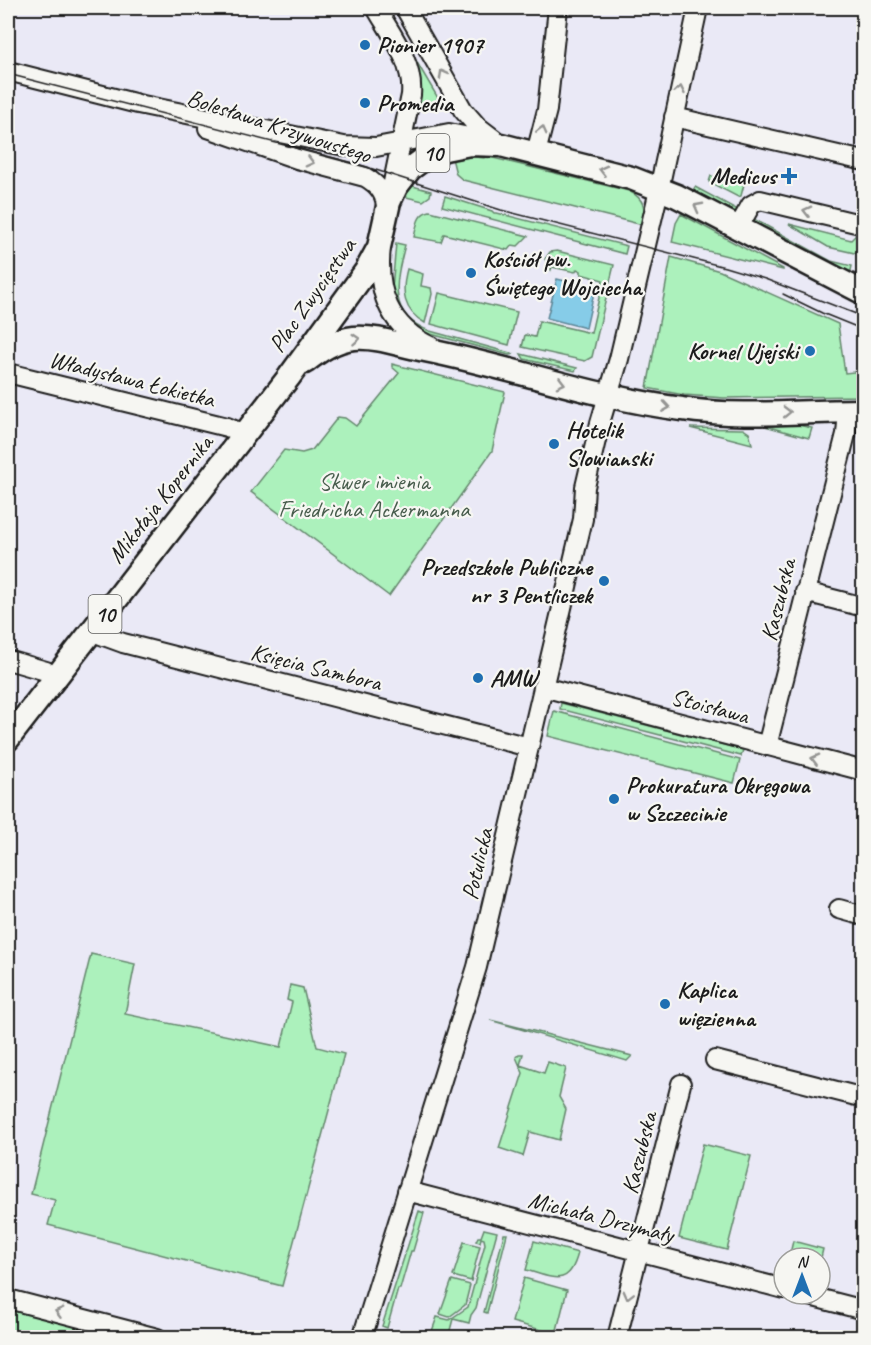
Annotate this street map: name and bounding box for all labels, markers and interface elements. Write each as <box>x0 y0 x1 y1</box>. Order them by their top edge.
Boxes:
place label: Pionier 1907 <box>377 30 485 60</box>
marker: Pionier 1907 <box>358 38 372 52</box>
one-way arrow <box>439 70 450 81</box>
street label: Bolesława Krzywoustego <box>183 82 376 170</box>
one-way arrow <box>672 85 685 95</box>
place label: Promedia <box>377 88 456 118</box>
marker: Promedia <box>358 96 372 110</box>
one-way arrow <box>534 125 547 135</box>
road number: 10 <box>416 134 450 172</box>
one-way arrow <box>305 155 315 168</box>
place label: Medicus <box>710 161 779 191</box>
one-way arrow <box>598 165 608 178</box>
marker: Medicus <box>780 167 798 185</box>
one-way arrow <box>694 203 704 214</box>
one-way arrow <box>802 205 812 218</box>
street label: Plac Zwycięstwa <box>262 231 363 358</box>
place label: Kościół pw. Świętego Wojciecha <box>483 244 643 302</box>
marker: Kościół pw. Świętego Wojciecha <box>464 266 478 280</box>
one-way arrow <box>352 332 361 345</box>
place label: Kornel Ujejski <box>687 336 801 366</box>
street label: Władysława Łokietka <box>46 344 219 414</box>
marker: Kornel Ujejski <box>803 344 817 358</box>
one-way arrow <box>555 375 565 388</box>
one-way arrow <box>660 400 670 413</box>
one-way arrow <box>783 406 792 418</box>
place label: Hotelik Slowianski <box>566 415 655 473</box>
street label: Mikołaja Kopernika <box>101 427 221 569</box>
marker: Hotelik Slowianski <box>547 437 561 451</box>
park label: Skwer imienia Friedricha Ackermanna <box>278 466 471 524</box>
place label: Przedszkole Publiczne nr 3 Pentliczek <box>421 552 594 610</box>
street label: Kaszubska <box>753 554 803 644</box>
marker: Przedszkole Publiczne nr 3 Pentliczek <box>597 574 611 588</box>
road number: 10 <box>88 595 122 633</box>
street label: Księcia Sambora <box>248 636 386 698</box>
place label: AMW <box>490 663 541 693</box>
marker: AMW <box>471 671 485 685</box>
street label: Stoisława <box>668 681 753 731</box>
one-way arrow <box>810 753 820 766</box>
place label: Prokuratura Okręgowa w Szczecinie <box>626 770 812 828</box>
marker: Prokuratura Okręgowa w Szczecinie <box>607 792 621 806</box>
street label: Potulicka <box>454 824 500 903</box>
place label: Kaplica więzienna <box>677 975 757 1033</box>
marker: Kaplica więzienna <box>658 997 672 1011</box>
street label: Kaszubska <box>614 1107 664 1197</box>
street label: Michała Drzymały <box>525 1184 679 1250</box>
north arrow <box>772 1246 832 1306</box>
text: N <box>797 1252 810 1272</box>
one-way arrow <box>622 1289 635 1299</box>
one-way arrow <box>55 1307 65 1320</box>

